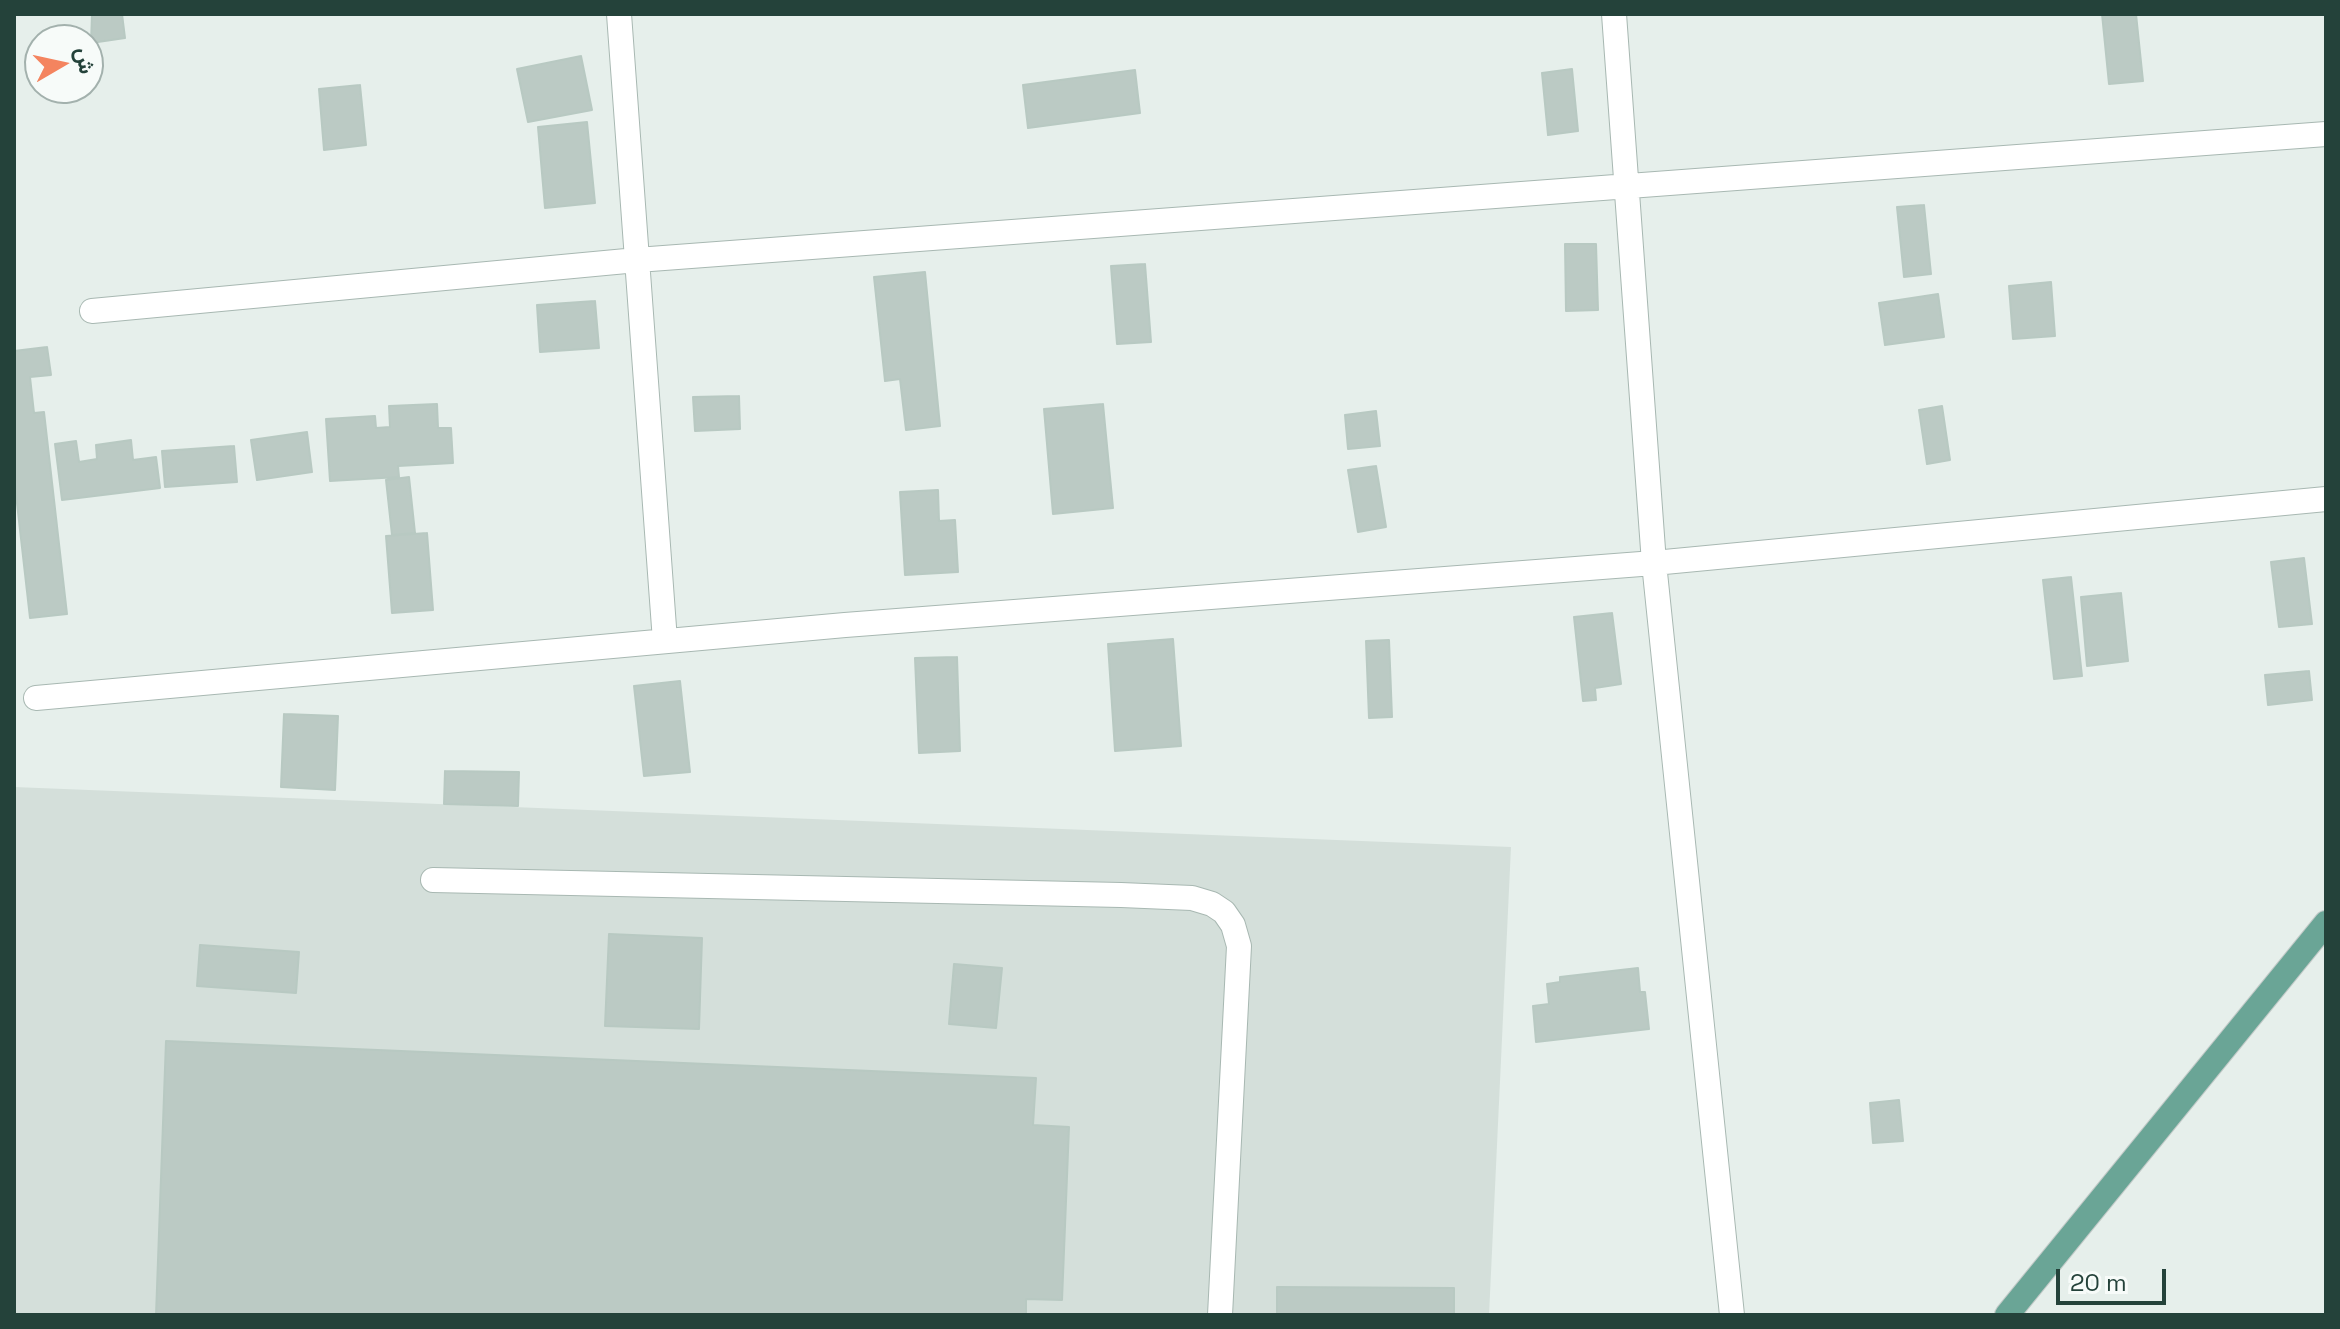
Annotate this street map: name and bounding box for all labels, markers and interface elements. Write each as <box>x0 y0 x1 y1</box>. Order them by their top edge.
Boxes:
north arrow <box>24 24 104 104</box>
text: ش <box>70 45 102 76</box>
scale bar <box>2060 1253 2170 1303</box>
text: 20 m <box>2070 1267 2127 1298</box>

